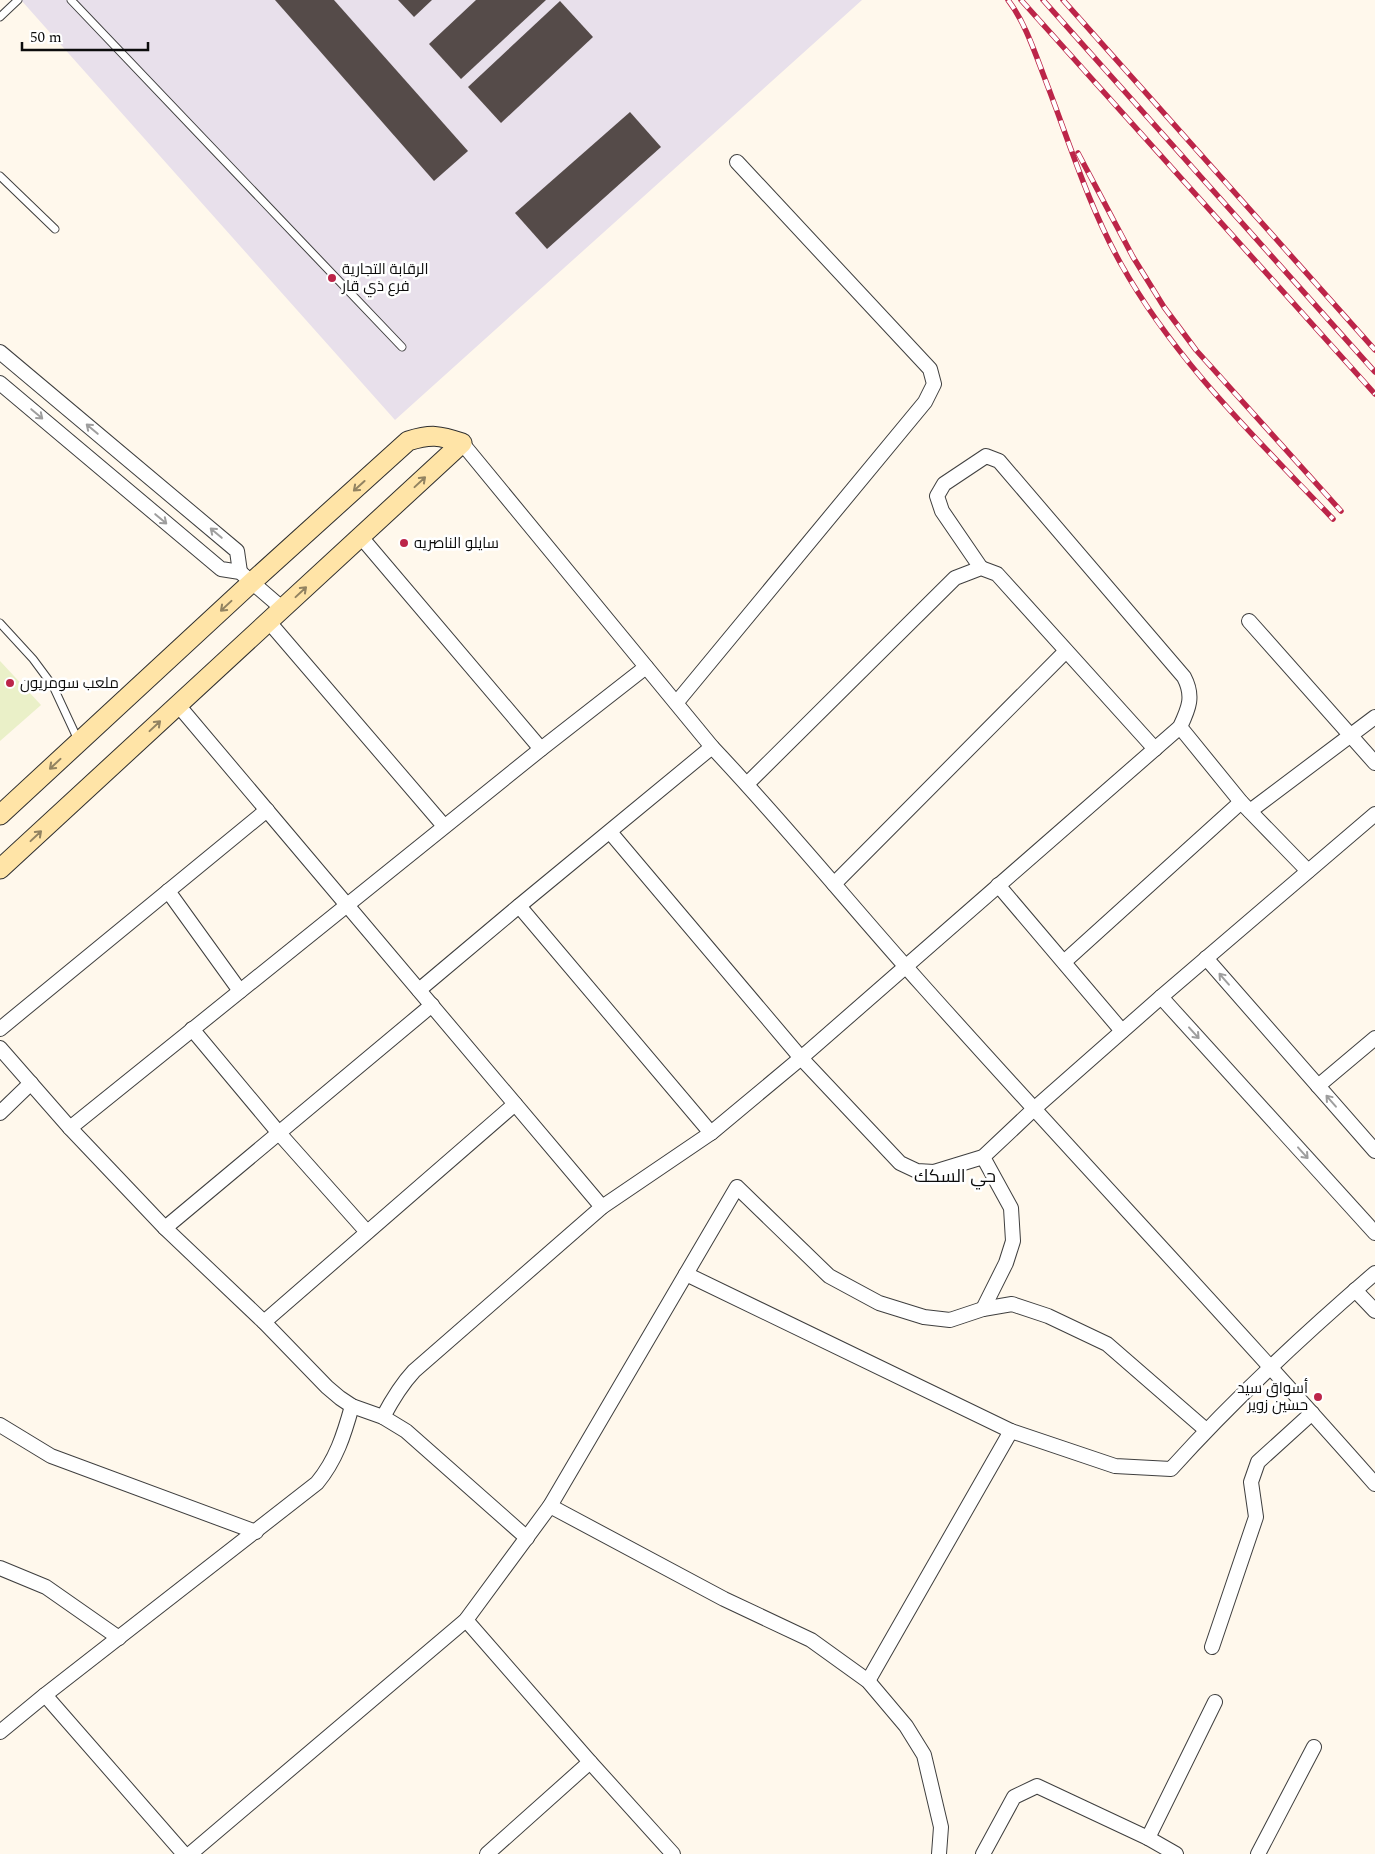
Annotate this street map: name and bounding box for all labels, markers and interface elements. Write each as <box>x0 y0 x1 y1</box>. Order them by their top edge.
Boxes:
scale bar <box>22 20 149 52</box>
text: 50 m <box>30 26 62 49</box>
place label: الرقابة التجارية فرع ذي قار <box>341 258 428 298</box>
marker: الرقابة التجارية فرع ذي قار <box>326 272 338 284</box>
one-way arrow <box>31 409 44 420</box>
one-way arrow <box>85 423 98 434</box>
one-way arrow <box>414 476 427 488</box>
one-way arrow <box>353 480 366 491</box>
one-way arrow <box>155 513 168 525</box>
one-way arrow <box>210 528 223 539</box>
place label: سايلو الناصريه <box>414 532 499 555</box>
marker: سايلو الناصريه <box>398 537 410 549</box>
one-way arrow <box>294 586 307 598</box>
one-way arrow <box>219 600 232 612</box>
place label: ملعب سومريون <box>20 672 119 695</box>
marker: ملعب سومريون <box>4 677 16 689</box>
one-way arrow <box>149 720 162 732</box>
one-way arrow <box>49 758 61 770</box>
one-way arrow <box>29 830 42 842</box>
one-way arrow <box>1218 972 1230 985</box>
one-way arrow <box>1188 1027 1200 1040</box>
one-way arrow <box>1326 1094 1337 1107</box>
one-way arrow <box>1297 1147 1309 1160</box>
district label: حي السكك <box>914 1163 996 1190</box>
place label: أسواق سيد حسين زوير <box>1237 1377 1308 1417</box>
marker: أسواق سيد حسين زوير <box>1312 1391 1324 1403</box>

